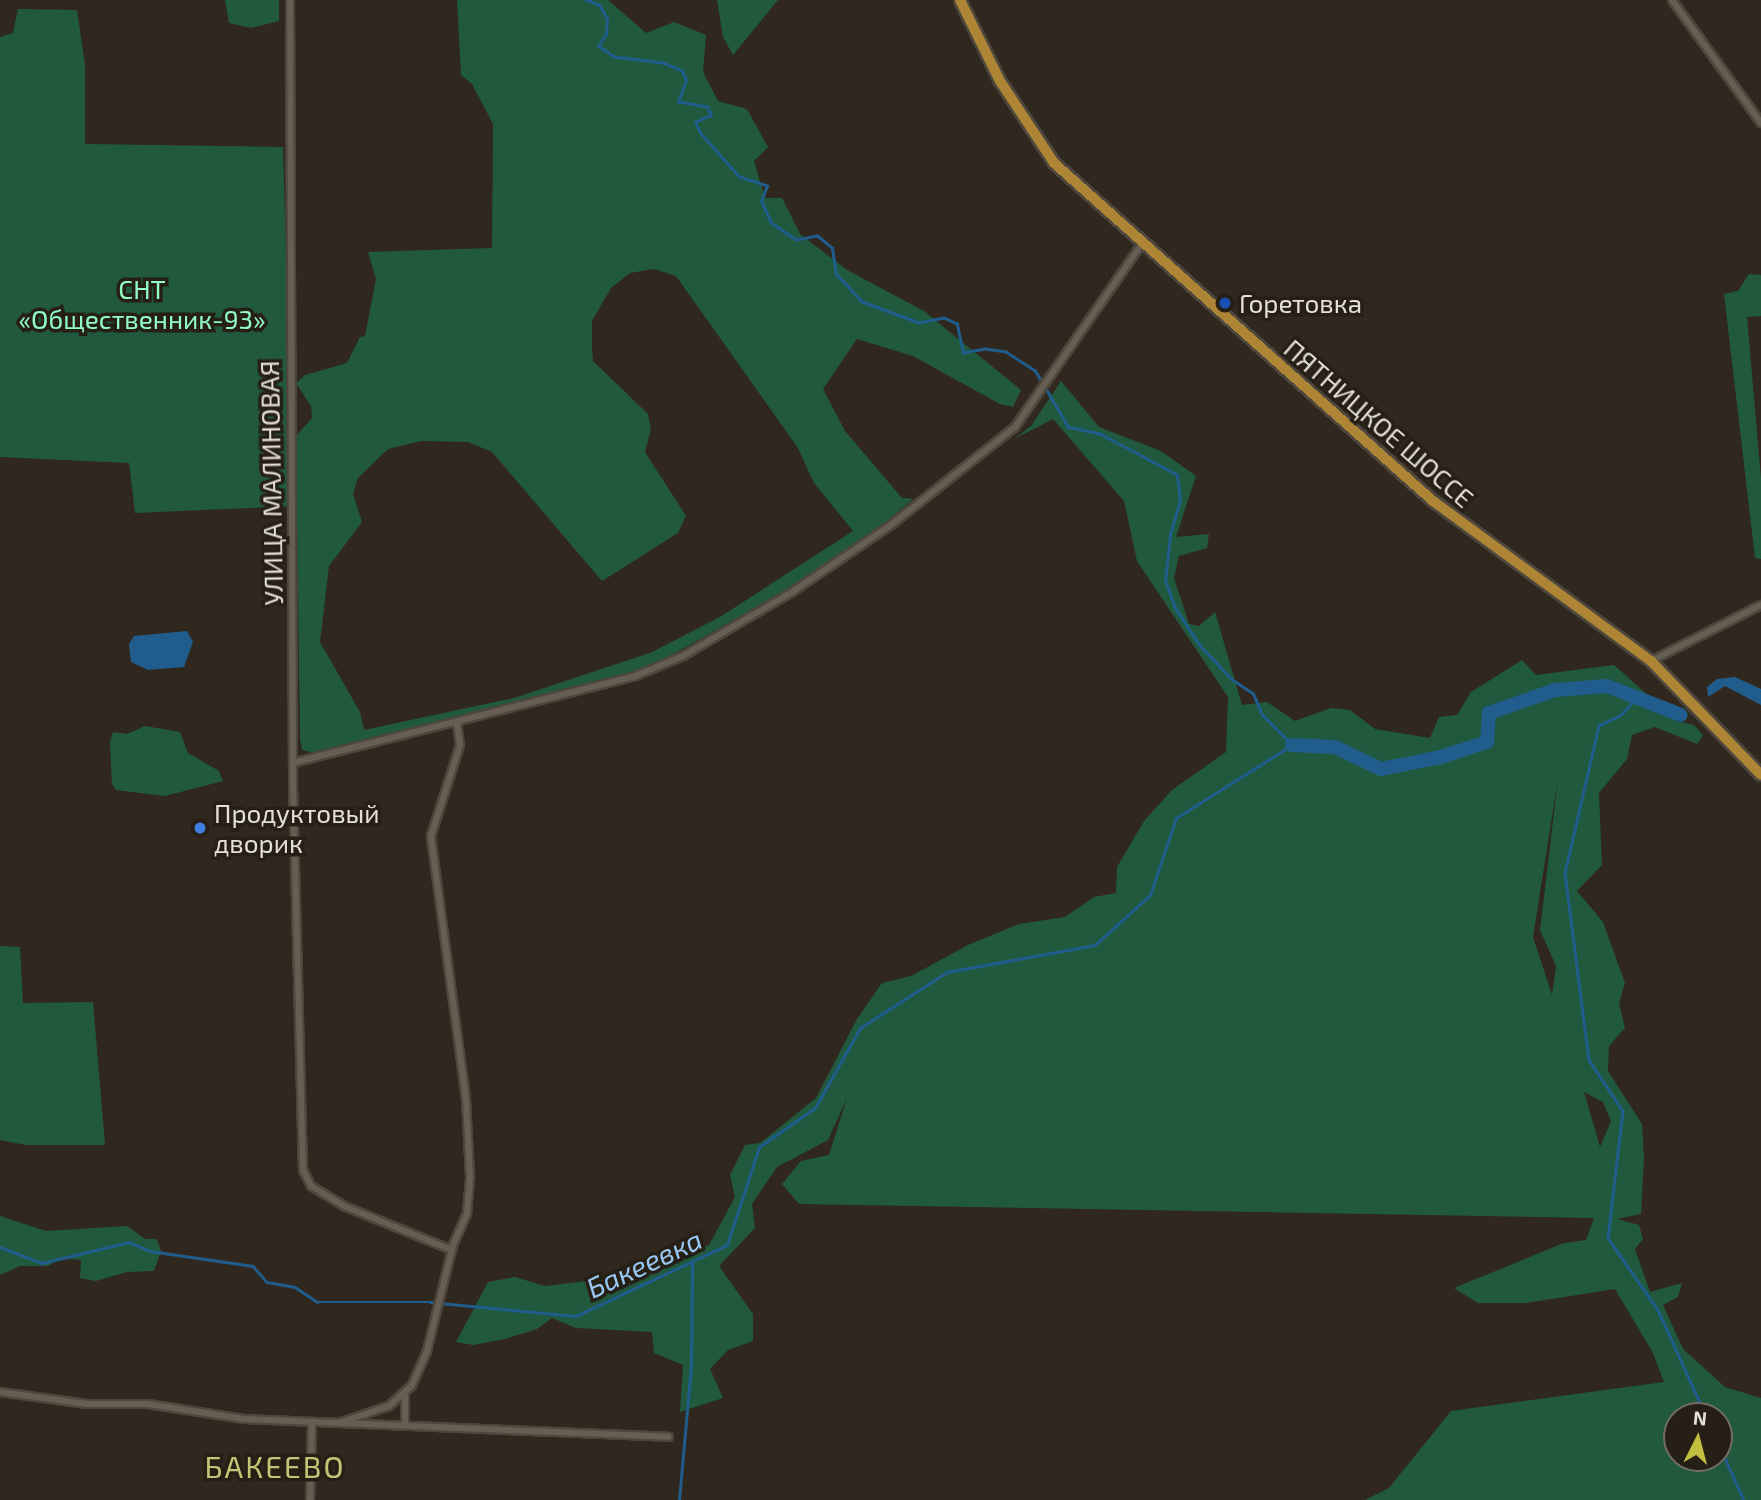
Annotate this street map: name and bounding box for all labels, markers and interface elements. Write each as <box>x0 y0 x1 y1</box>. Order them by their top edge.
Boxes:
park label: СНТ «Общественник-93» <box>18 273 266 334</box>
place label: Горетовка <box>1239 287 1362 319</box>
marker: Горетовка <box>1217 295 1233 311</box>
street label: ПЯТНИЦКОЕ ШОССЕ <box>1278 332 1480 514</box>
street label: УЛИЦА МАЛИНОВАЯ <box>253 360 289 606</box>
place label: Продуктовый дворик <box>214 797 380 858</box>
marker: Продуктовый дворик <box>192 820 208 836</box>
water label: Бакеевка <box>581 1222 707 1304</box>
north arrow <box>1663 1402 1733 1472</box>
text: N <box>1692 1405 1708 1430</box>
district label: БАКЕЕВО <box>205 1448 345 1484</box>

